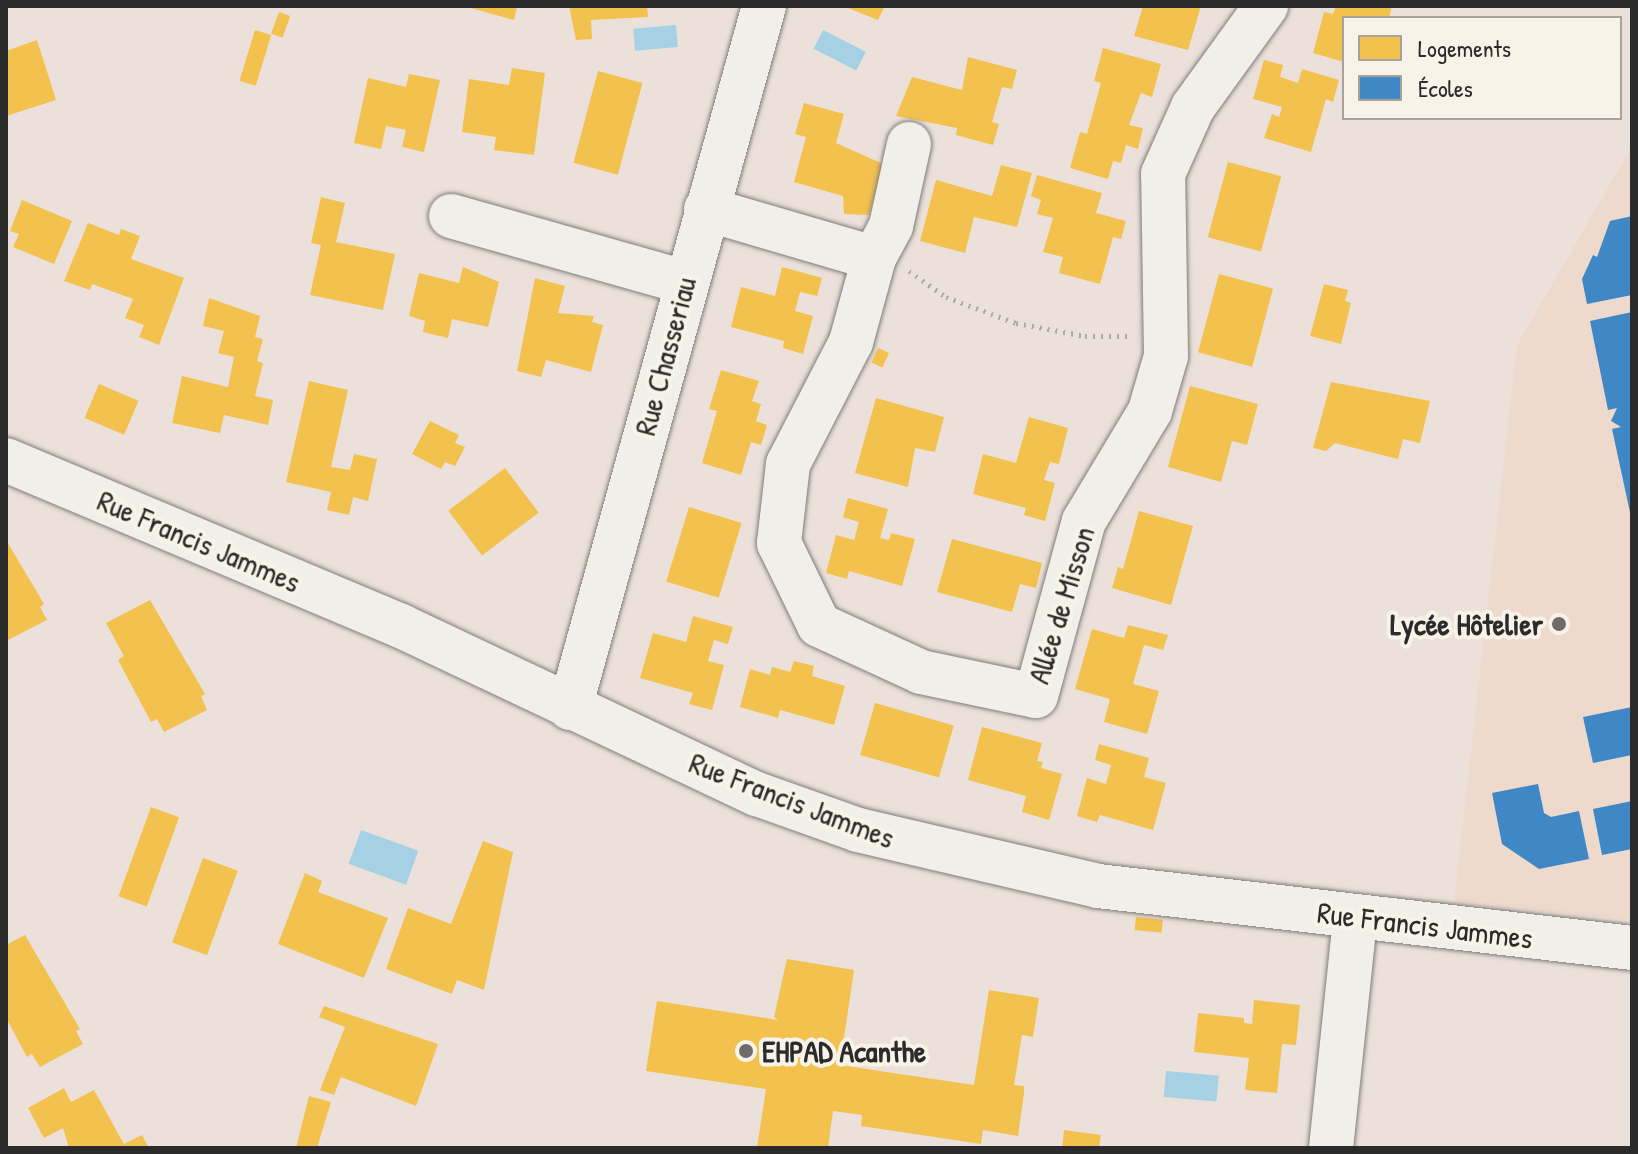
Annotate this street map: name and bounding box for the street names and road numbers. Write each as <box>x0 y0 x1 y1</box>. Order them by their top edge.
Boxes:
street label: Rue Chasseriau <box>627 273 703 439</box>
street label: Rue Francis Jammes <box>92 482 306 600</box>
street label: Allée de Misson <box>1020 522 1102 688</box>
street label: Rue Francis Jammes <box>684 744 900 856</box>
street label: Rue Francis Jammes <box>1315 894 1535 956</box>

